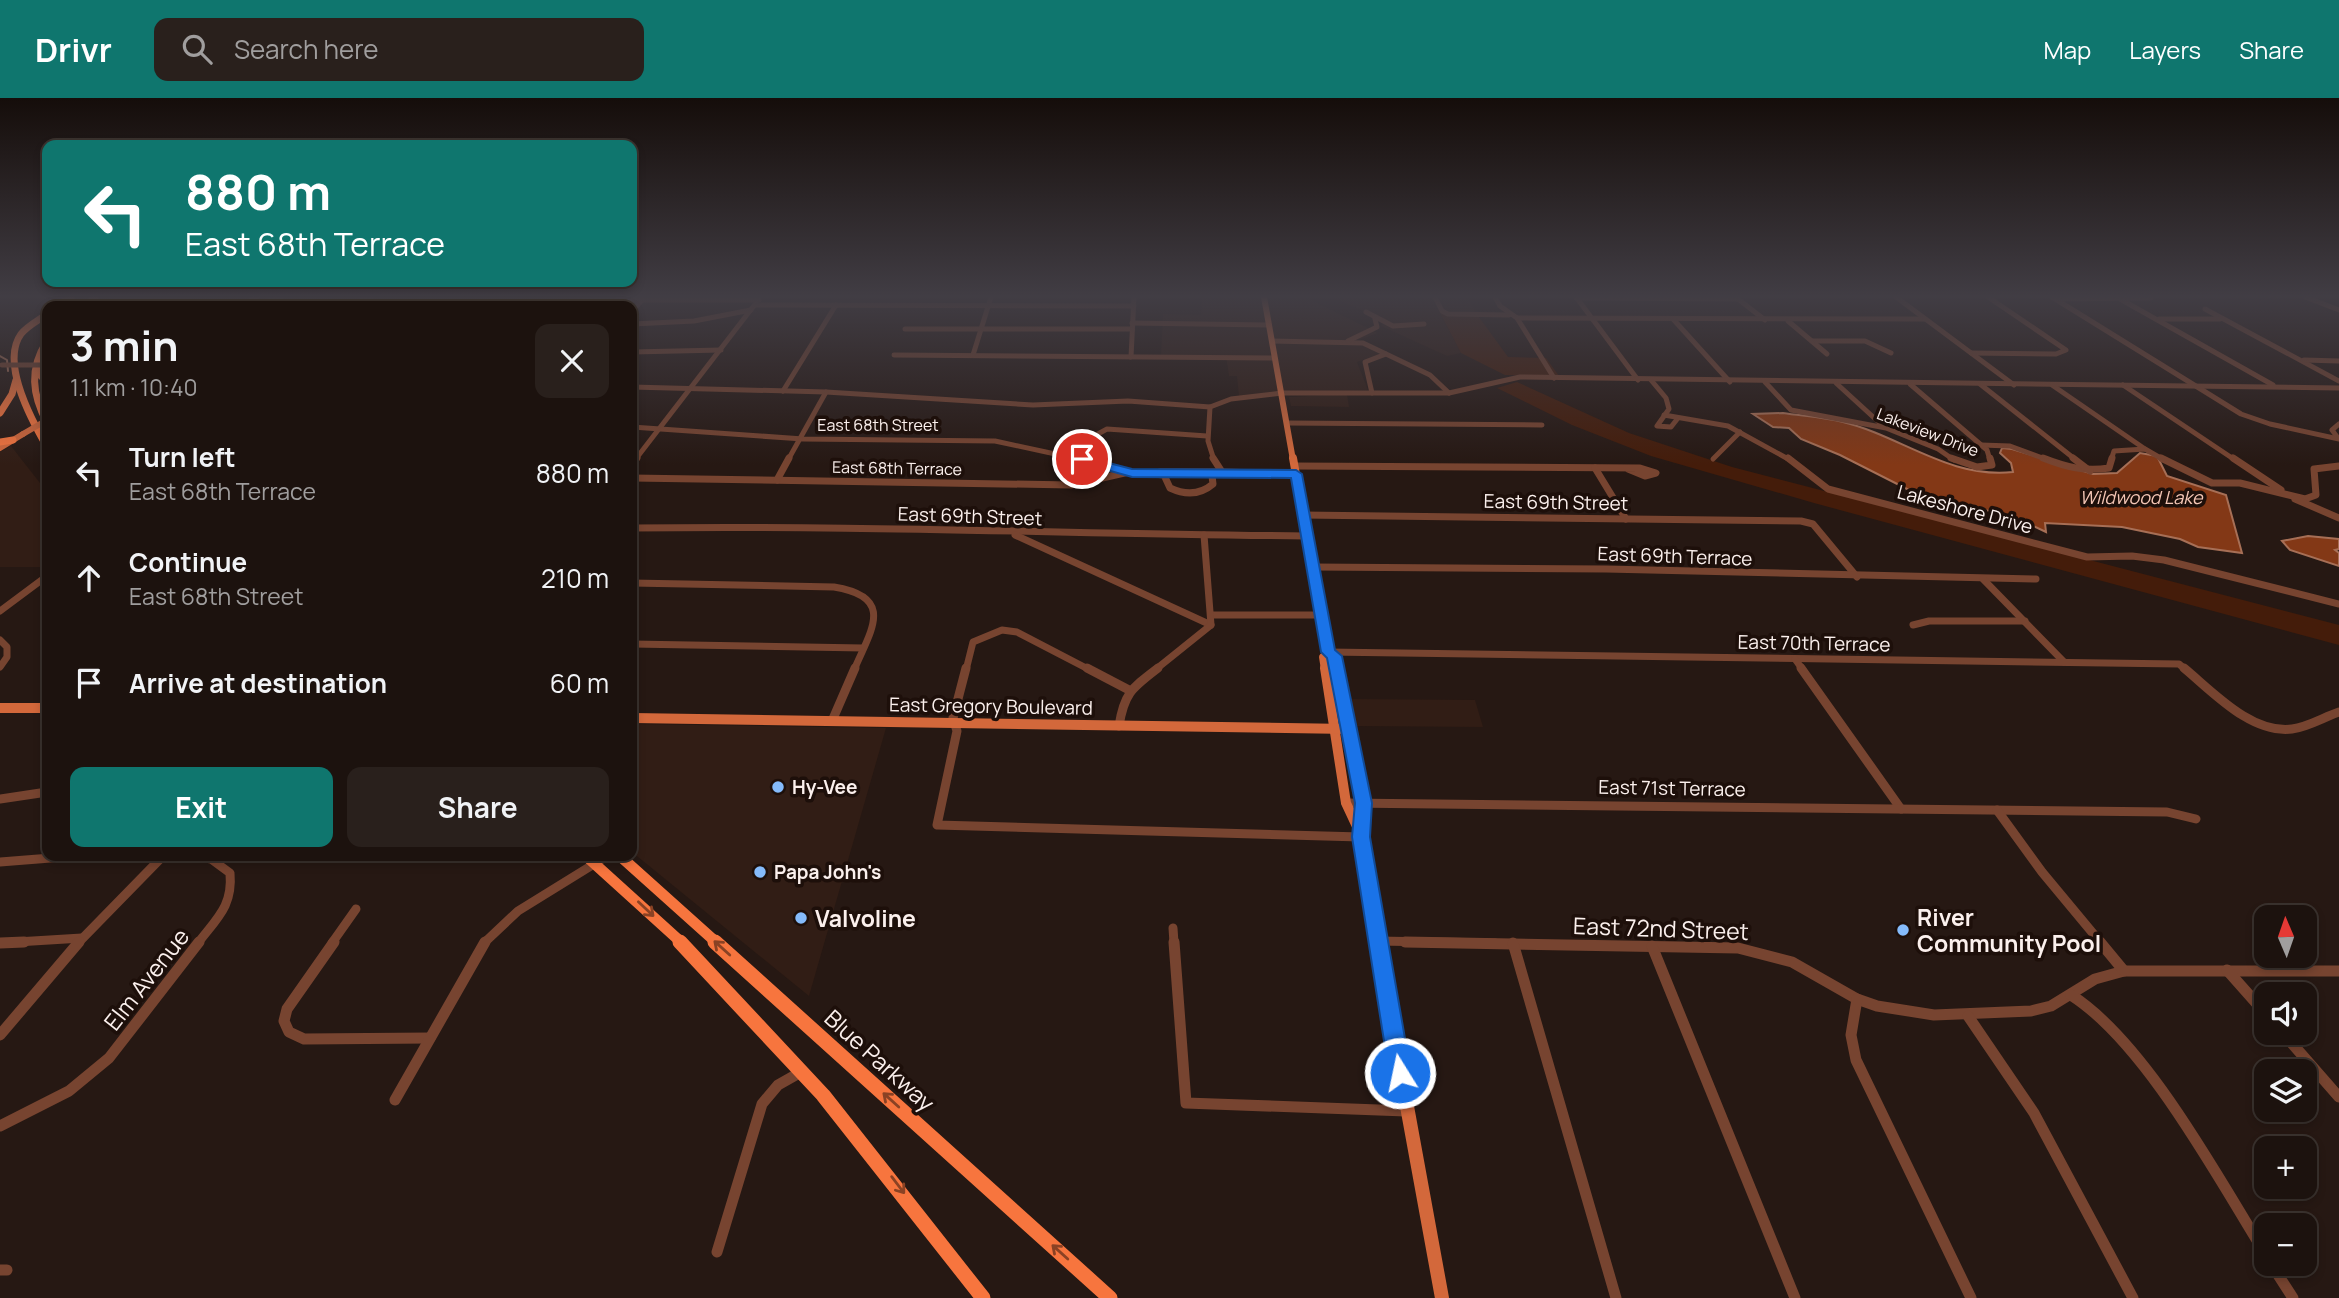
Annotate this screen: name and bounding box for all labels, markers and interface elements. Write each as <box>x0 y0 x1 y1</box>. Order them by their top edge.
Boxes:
search box <box>154 18 644 81</box>
text: Drivr <box>35 27 112 72</box>
icon: search <box>178 30 216 68</box>
text: Search here <box>234 31 378 67</box>
text: Map <box>2044 33 2091 66</box>
text: Layers <box>2129 33 2201 66</box>
text: Share <box>2239 33 2304 66</box>
text: 880 m <box>185 158 331 225</box>
icon: left <box>70 168 161 259</box>
text: East 68th Terrace <box>185 222 445 266</box>
text: 3 min <box>70 316 179 374</box>
button: close <box>535 324 609 398</box>
text: 1.1 km · 10:40 <box>70 371 197 403</box>
street label: Lakeview Drive <box>1874 402 1982 462</box>
street label: East 68th Street <box>817 414 939 436</box>
pin <box>1052 429 1112 489</box>
text: Turn left <box>129 439 236 475</box>
icon: arrive <box>1063 440 1101 478</box>
icon: left <box>70 454 108 492</box>
text: 880 m <box>536 455 609 491</box>
street label: East 68th Terrace <box>832 456 962 480</box>
text: East 68th Terrace <box>129 475 316 507</box>
street label: Lakeshore Drive <box>1894 478 2036 540</box>
water label: Wildwood Lake <box>2079 485 2204 509</box>
street label: East 69th Street <box>1483 488 1629 516</box>
street label: East 69th Street <box>897 500 1043 532</box>
street label: East 69th Terrace <box>1597 540 1753 572</box>
text: Continue <box>129 544 247 580</box>
icon: ahead <box>70 559 108 597</box>
text: 210 m <box>541 560 609 596</box>
text: East 68th Street <box>129 580 303 612</box>
street label: East 70th Terrace <box>1737 629 1891 657</box>
icon: arrive <box>70 664 108 702</box>
text: Arrive at destination <box>129 665 387 701</box>
text: 60 m <box>550 665 609 701</box>
street label: East Gregory Boulevard <box>889 691 1093 721</box>
button: Exit <box>70 767 333 847</box>
button: Share <box>347 767 609 847</box>
place label: Hy-Vee <box>792 774 857 800</box>
street label: East 71st Terrace <box>1598 774 1746 802</box>
marker: Hy-Vee <box>770 779 786 795</box>
place label: Papa John's <box>774 859 881 885</box>
marker: Papa John's <box>752 864 768 880</box>
one-way arrow <box>637 900 654 917</box>
place label: River Community Pool <box>1917 901 2101 959</box>
place label: Valvoline <box>815 902 916 934</box>
north arrow <box>2254 905 2317 968</box>
map controls <box>2254 905 2317 1276</box>
street label: East 72nd Street <box>1573 909 1749 947</box>
marker: Valvoline <box>793 910 809 926</box>
street label: Elm Avenue <box>96 921 196 1037</box>
marker: River Community Pool <box>1895 922 1911 938</box>
one-way arrow <box>714 939 731 956</box>
button: sound <box>2254 982 2317 1045</box>
street label: Blue Parkway <box>818 1002 942 1118</box>
position arrow <box>1363 1036 1437 1110</box>
button: layers <box>2254 1059 2317 1122</box>
one-way arrow <box>882 1092 900 1108</box>
button: + <box>2254 1136 2317 1199</box>
one-way arrow <box>891 1175 906 1194</box>
button: − <box>2254 1213 2317 1276</box>
one-way arrow <box>1051 1244 1069 1260</box>

